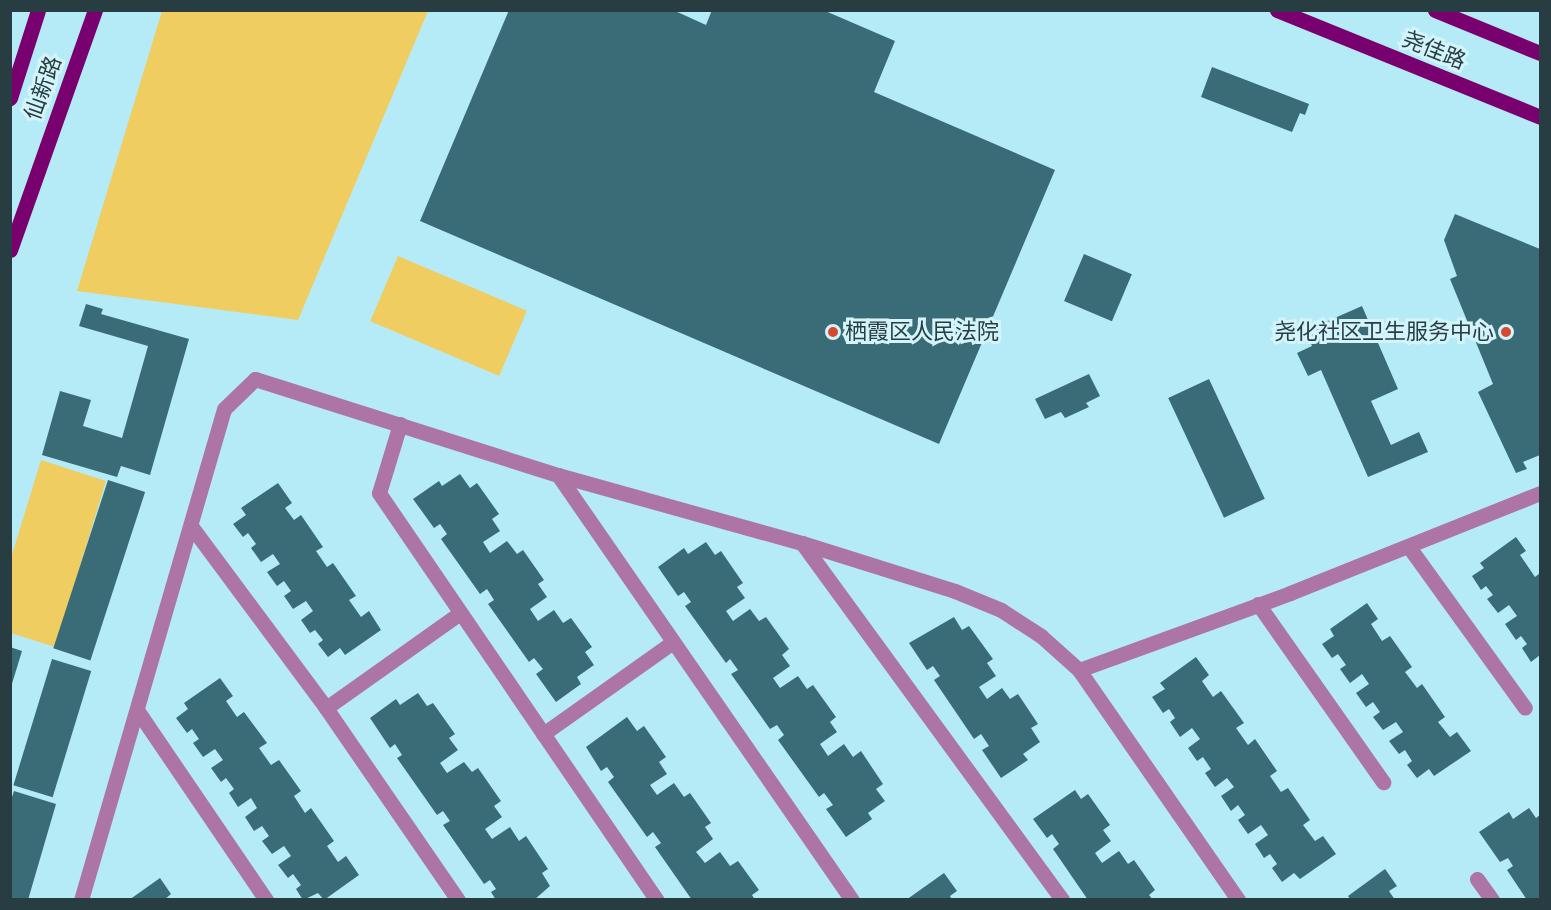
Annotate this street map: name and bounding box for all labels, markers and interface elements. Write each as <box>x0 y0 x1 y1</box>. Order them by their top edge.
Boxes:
street label: 尧佳路 <box>1398 25 1470 75</box>
street label: 仙新路 <box>19 52 67 124</box>
place label: 栖霞区人民法院 <box>845 319 999 345</box>
place label: 尧化社区卫生服务中心 <box>1274 319 1494 345</box>
marker: 栖霞区人民法院 <box>826 325 840 339</box>
marker: 尧化社区卫生服务中心 <box>1499 325 1513 339</box>

